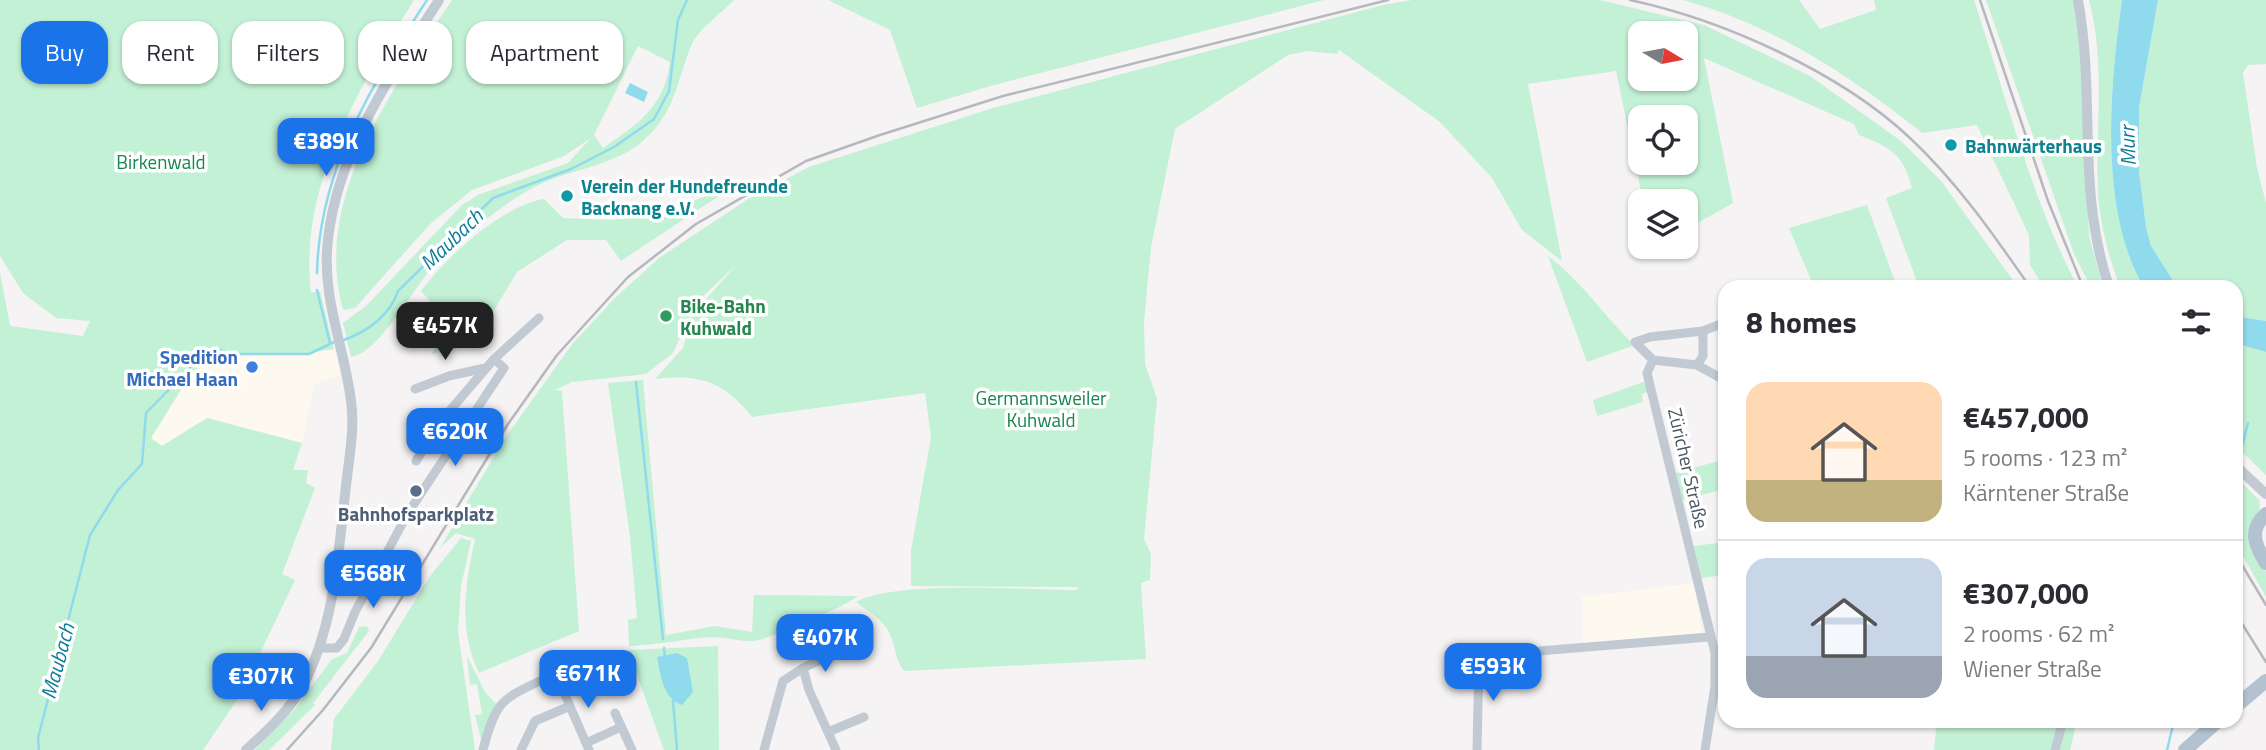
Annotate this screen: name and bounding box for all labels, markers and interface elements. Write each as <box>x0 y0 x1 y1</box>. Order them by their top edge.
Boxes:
chip: Buy <box>21 21 108 84</box>
chip: Rent <box>122 21 218 84</box>
chip: Filters <box>232 21 344 84</box>
chip: New <box>358 21 452 84</box>
chip: Apartment <box>466 21 623 84</box>
north arrow <box>1628 21 1698 91</box>
map controls <box>1628 21 1698 259</box>
button: locate <box>1628 105 1698 175</box>
pin: €389K <box>277 118 375 178</box>
text: €389K <box>293 123 359 158</box>
water label: Murr <box>2110 123 2144 167</box>
place label: Bahnwärterhaus <box>1965 131 2102 160</box>
marker: Bahnwärterhaus <box>1943 137 1959 153</box>
park label: Birkenwald <box>116 147 206 176</box>
place label: Verein der Hundefreunde Backnang e.V. <box>581 171 788 222</box>
marker: Verein der Hundefreunde Backnang e.V. <box>559 188 575 204</box>
button: layers <box>1628 189 1698 259</box>
water label: Maubach <box>412 200 490 277</box>
place label: Bike-Bahn Kuhwald <box>680 291 766 342</box>
text: 8 homes <box>1746 299 1857 345</box>
pin: €457K <box>396 302 494 362</box>
icon: filters <box>2177 303 2215 341</box>
text: €457K <box>412 307 478 342</box>
marker: Bike-Bahn Kuhwald <box>658 308 674 324</box>
place label: Spedition Michael Haan <box>126 342 238 393</box>
marker: Spedition Michael Haan <box>244 359 260 375</box>
park label: Germannsweiler Kuhwald <box>975 383 1107 434</box>
text: €457,000 <box>1963 394 2089 440</box>
street label: Züricher Straße <box>1661 405 1717 531</box>
pin: €620K <box>406 408 504 468</box>
icon: home <box>1802 410 1886 494</box>
text: €620K <box>422 413 488 448</box>
text: 5 rooms · 123 m² <box>1963 440 2127 475</box>
text: Kärntener Straße <box>1963 475 2129 510</box>
marker: Bahnhofsparkplatz <box>408 483 424 499</box>
place label: Bahnhofsparkplatz <box>338 499 494 528</box>
pin: €568K <box>324 550 422 610</box>
text: €568K <box>340 555 406 590</box>
text: €307,000 <box>1963 570 2089 616</box>
icon: home <box>1802 586 1886 670</box>
pin: €407K <box>776 614 874 674</box>
text: 2 rooms · 62 m² <box>1963 616 2114 651</box>
water label: Maubach <box>32 619 83 702</box>
text: €407K <box>792 619 858 654</box>
pin: €593K <box>1444 644 1542 703</box>
text: €593K <box>1460 648 1526 683</box>
pin: €671K <box>539 650 637 710</box>
text: Wiener Straße <box>1963 651 2102 686</box>
pin: €307K <box>212 654 310 713</box>
text: €671K <box>555 655 621 690</box>
text: €307K <box>228 658 294 693</box>

